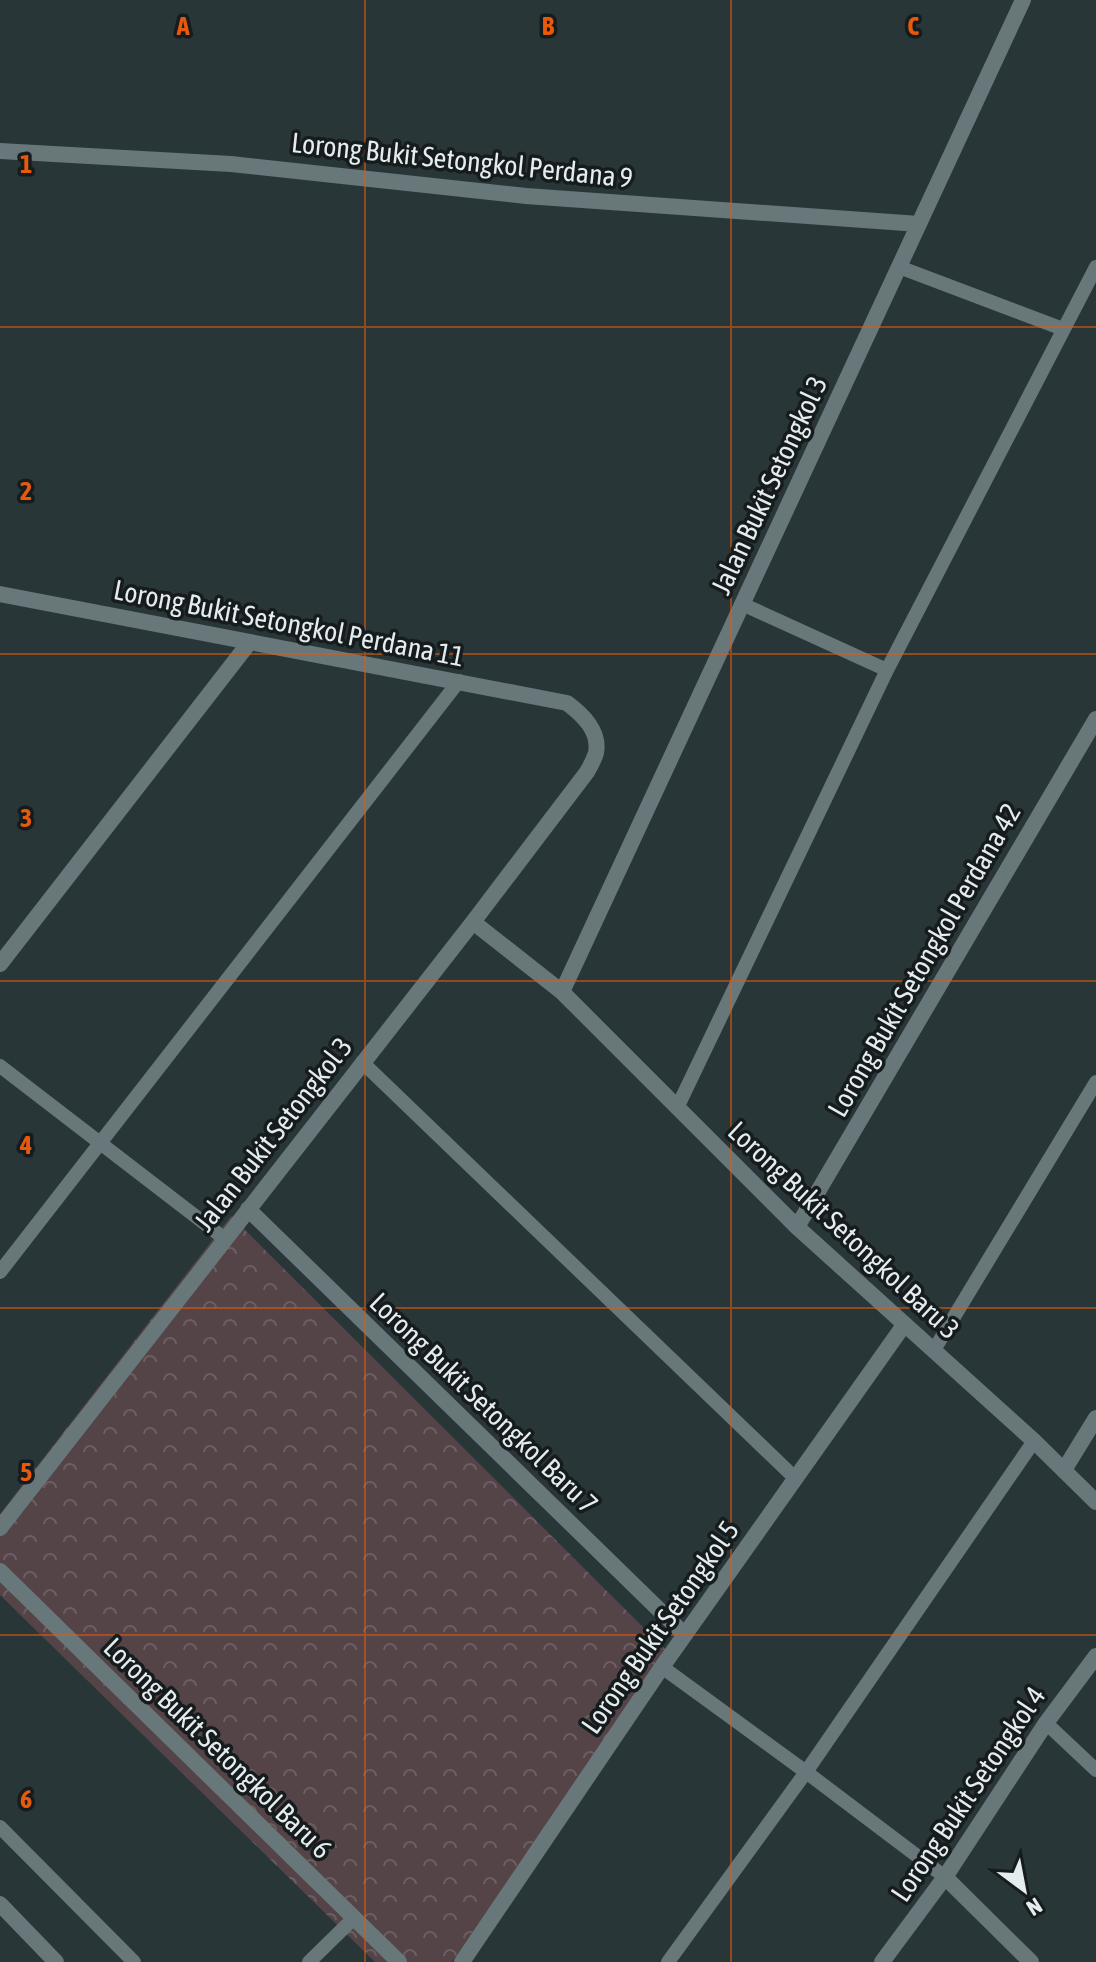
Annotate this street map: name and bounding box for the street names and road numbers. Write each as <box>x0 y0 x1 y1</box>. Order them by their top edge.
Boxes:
street label: Lorong Bukit Setongkol Perdana 9 <box>290 126 634 194</box>
street label: Jalan Bukit Setongkol 3 <box>704 371 834 599</box>
street label: Lorong Bukit Setongkol Perdana 11 <box>111 573 467 673</box>
street label: Lorong Bukit Setongkol Perdana 42 <box>821 798 1027 1122</box>
street label: Jalan Bukit Setongkol 3 <box>187 1031 359 1237</box>
street label: Lorong Bukit Setongkol Baru 3 <box>722 1115 966 1345</box>
street label: Lorong Bukit Setongkol Baru 7 <box>364 1286 604 1520</box>
street label: Lorong Bukit Setongkol 5 <box>575 1515 745 1739</box>
street label: Lorong Bukit Setongkol Baru 6 <box>98 1631 338 1865</box>
street label: Lorong Bukit Setongkol 4 <box>884 1681 1052 1907</box>

